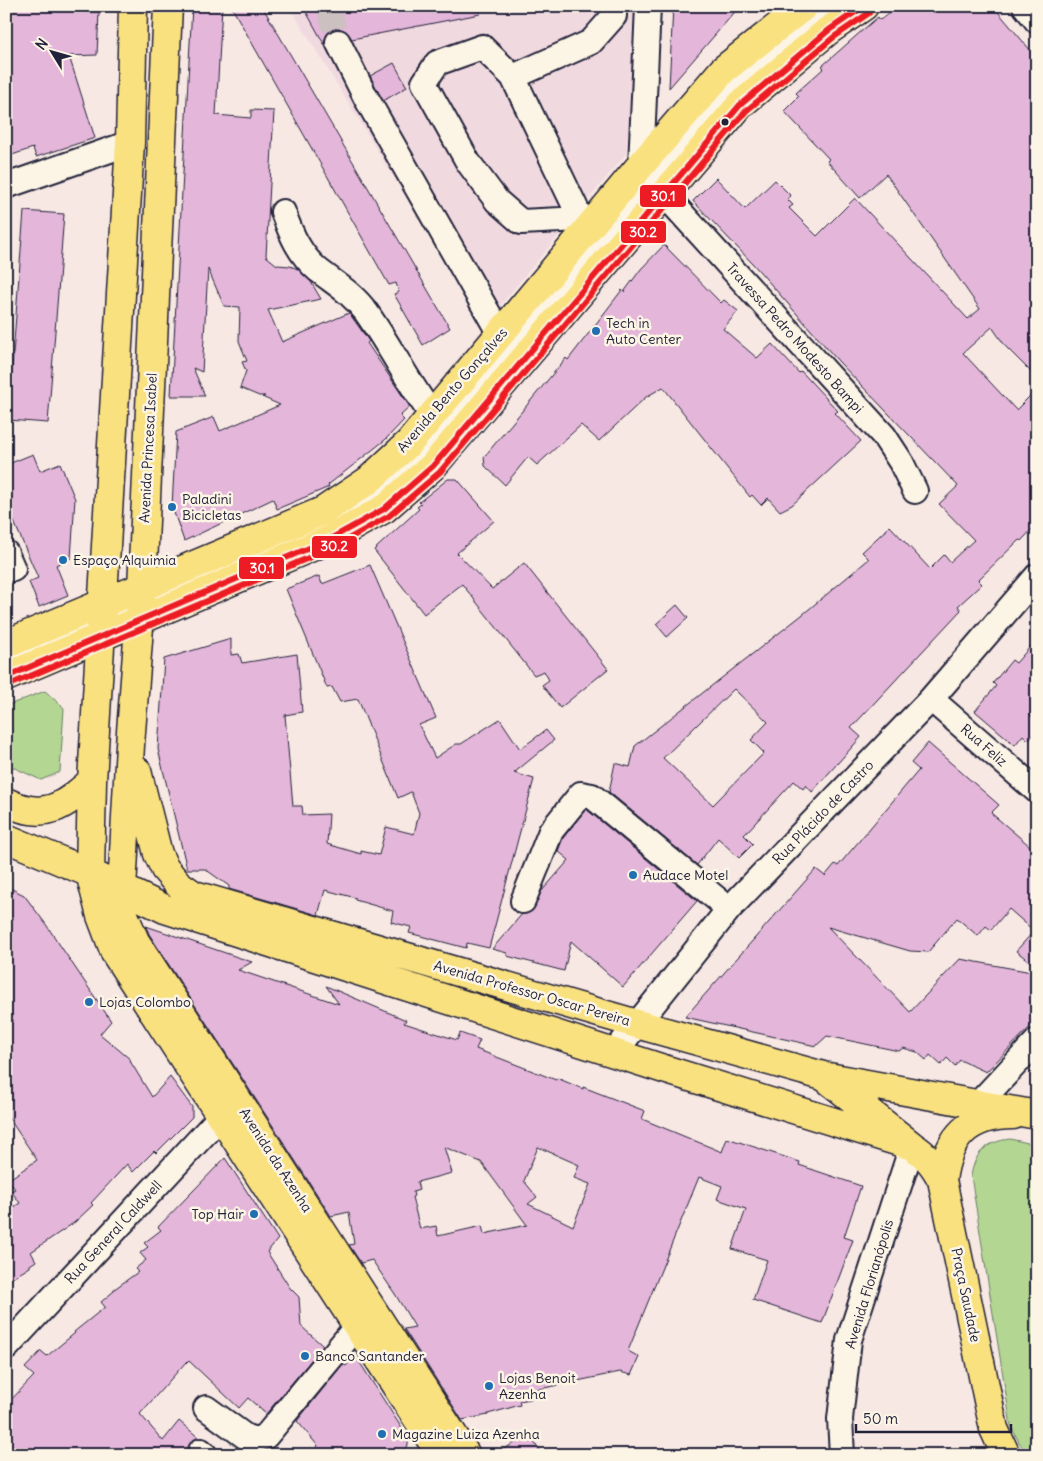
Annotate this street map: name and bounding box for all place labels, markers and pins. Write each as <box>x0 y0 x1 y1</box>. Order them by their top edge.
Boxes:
unlabelled marker <box>720 117 730 127</box>
place label: Tech in Auto Center <box>606 314 682 348</box>
marker: Tech in Auto Center <box>590 325 602 337</box>
place label: Paladini Bicicletas <box>182 490 241 524</box>
marker: Paladini Bicicletas <box>166 501 178 513</box>
place label: Espaço Alquimia <box>73 551 176 569</box>
marker: Espaço Alquimia <box>57 554 69 566</box>
place label: Audace Motel <box>643 866 728 884</box>
marker: Audace Motel <box>627 869 639 881</box>
place label: Lojas Colombo <box>99 993 191 1011</box>
marker: Lojas Colombo <box>83 996 95 1008</box>
place label: Top Hair <box>192 1205 244 1223</box>
marker: Top Hair <box>248 1208 260 1220</box>
place label: Banco Santander <box>315 1347 425 1365</box>
marker: Banco Santander <box>299 1350 311 1362</box>
place label: Lojas Benoit Azenha <box>499 1369 576 1403</box>
marker: Lojas Benoit Azenha <box>483 1380 495 1392</box>
place label: Magazine Luiza Azenha <box>392 1425 540 1443</box>
marker: Magazine Luiza Azenha <box>376 1428 388 1440</box>

